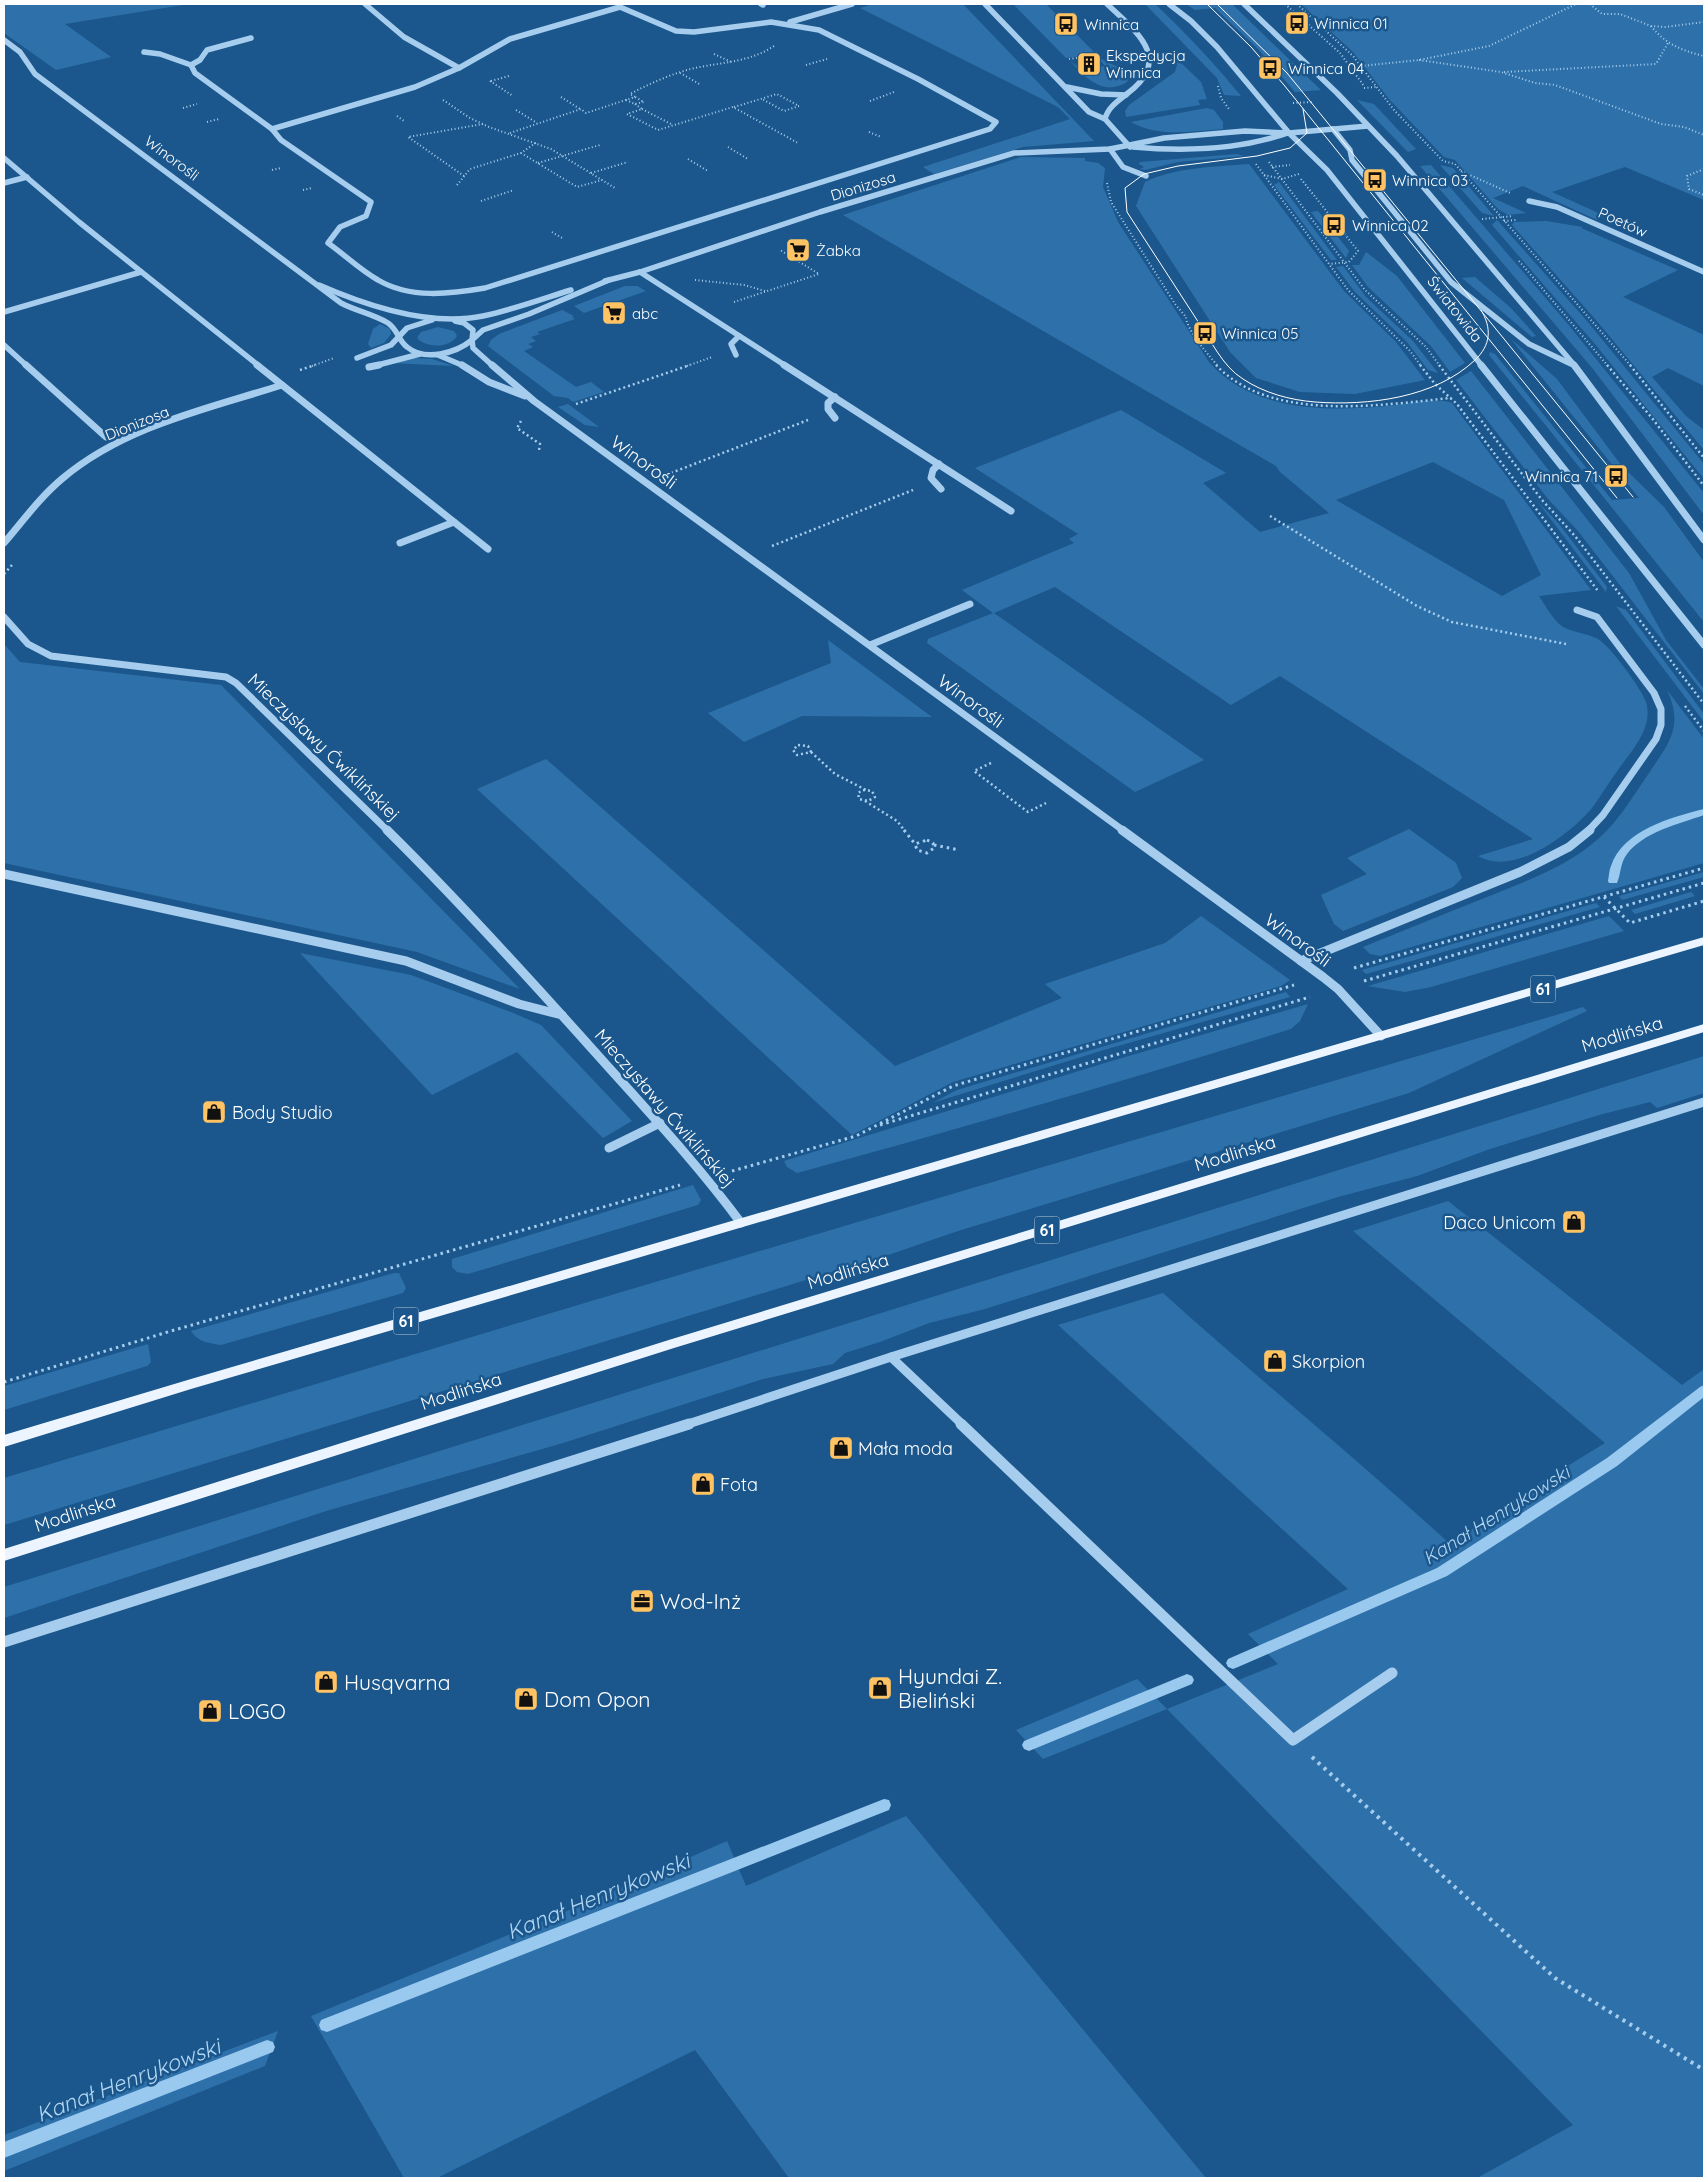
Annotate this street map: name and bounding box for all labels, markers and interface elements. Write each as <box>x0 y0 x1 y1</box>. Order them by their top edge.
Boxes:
bus stop icon: Winnica 01 <box>1284 10 1310 36</box>
bus stop icon: Winnica <box>1053 11 1079 37</box>
place label: Winnica 01 <box>1314 14 1388 33</box>
place label: Winnica <box>1084 15 1139 34</box>
place label: Ekspedycja Winnica <box>1106 46 1186 82</box>
building icon: Ekspedycja Winnica <box>1076 51 1102 77</box>
bus stop icon: Winnica 04 <box>1257 55 1283 81</box>
place label: Winnica 04 <box>1288 59 1364 78</box>
street label: Winorośli <box>141 131 203 185</box>
street label: Dionizosa <box>828 167 898 205</box>
bus stop icon: Winnica 03 <box>1362 167 1388 193</box>
place label: Winnica 03 <box>1392 171 1468 190</box>
street label: Poetów <box>1595 203 1651 241</box>
bus stop icon: Winnica 02 <box>1321 212 1347 238</box>
place label: Winnica 02 <box>1352 216 1428 235</box>
supermarket icon: Żabka <box>785 237 811 263</box>
place label: Żabka <box>816 241 861 260</box>
street label: Światowida <box>1423 272 1487 346</box>
supermarket icon: abc <box>601 300 627 326</box>
place label: abc <box>632 304 658 323</box>
bus stop icon: Winnica 05 <box>1192 320 1218 346</box>
place label: Winnica 05 <box>1222 324 1298 343</box>
street label: Dionizosa <box>102 402 172 444</box>
street label: Winorośli <box>606 430 682 494</box>
bus stop icon: Winnica 71 <box>1603 463 1629 489</box>
place label: Winnica 71 <box>1525 467 1598 486</box>
street label: Mieczysławy Ćwiklińskiej <box>243 668 405 826</box>
street label: Winorośli <box>933 669 1009 733</box>
street label: Winorośli <box>1260 908 1336 972</box>
road number: 61 <box>1530 976 1556 1002</box>
street label: Modlińska <box>1578 1011 1666 1057</box>
street label: Mieczysławy Ćwiklińskiej <box>590 1024 740 1192</box>
shop icon: Body Studio <box>201 1099 227 1125</box>
place label: Body Studio <box>232 1101 333 1124</box>
street label: Modlińska <box>1191 1130 1279 1176</box>
shop icon: Daco Unicom <box>1561 1209 1587 1235</box>
place label: Daco Unicom <box>1443 1211 1556 1234</box>
road number: 61 <box>1034 1216 1060 1244</box>
street label: Modlińska <box>804 1248 892 1294</box>
road number: 61 <box>394 1308 418 1334</box>
shop icon: Skorpion <box>1262 1348 1288 1374</box>
place label: Skorpion <box>1292 1350 1365 1373</box>
street label: Modlińska <box>418 1367 504 1415</box>
shop icon: Mała moda <box>828 1435 854 1461</box>
place label: Mała moda <box>858 1437 953 1460</box>
water label: Kanał Henrykowski <box>1418 1459 1575 1570</box>
shop icon: Fota <box>690 1471 716 1497</box>
place label: Fota <box>720 1473 758 1496</box>
street label: Modlińska <box>32 1489 118 1537</box>
office icon: Wod-Inż <box>629 1588 655 1614</box>
place label: Wod-Inż <box>660 1588 741 1614</box>
place label: Hyundai Z. Bieliński <box>898 1663 1002 1713</box>
shop icon: Husqvarna <box>313 1669 339 1695</box>
place label: Husqvarna <box>344 1669 450 1695</box>
shop icon: Hyundai Z. Bieliński <box>867 1675 893 1701</box>
shop icon: Dom Opon <box>513 1686 539 1712</box>
place label: Dom Opon <box>544 1686 650 1712</box>
shop icon: LOGO <box>197 1698 223 1724</box>
place label: LOGO <box>228 1698 286 1724</box>
water label: Kanał Henrykowski <box>502 1846 696 1946</box>
water label: Kanał Henrykowski <box>32 2031 226 2128</box>

